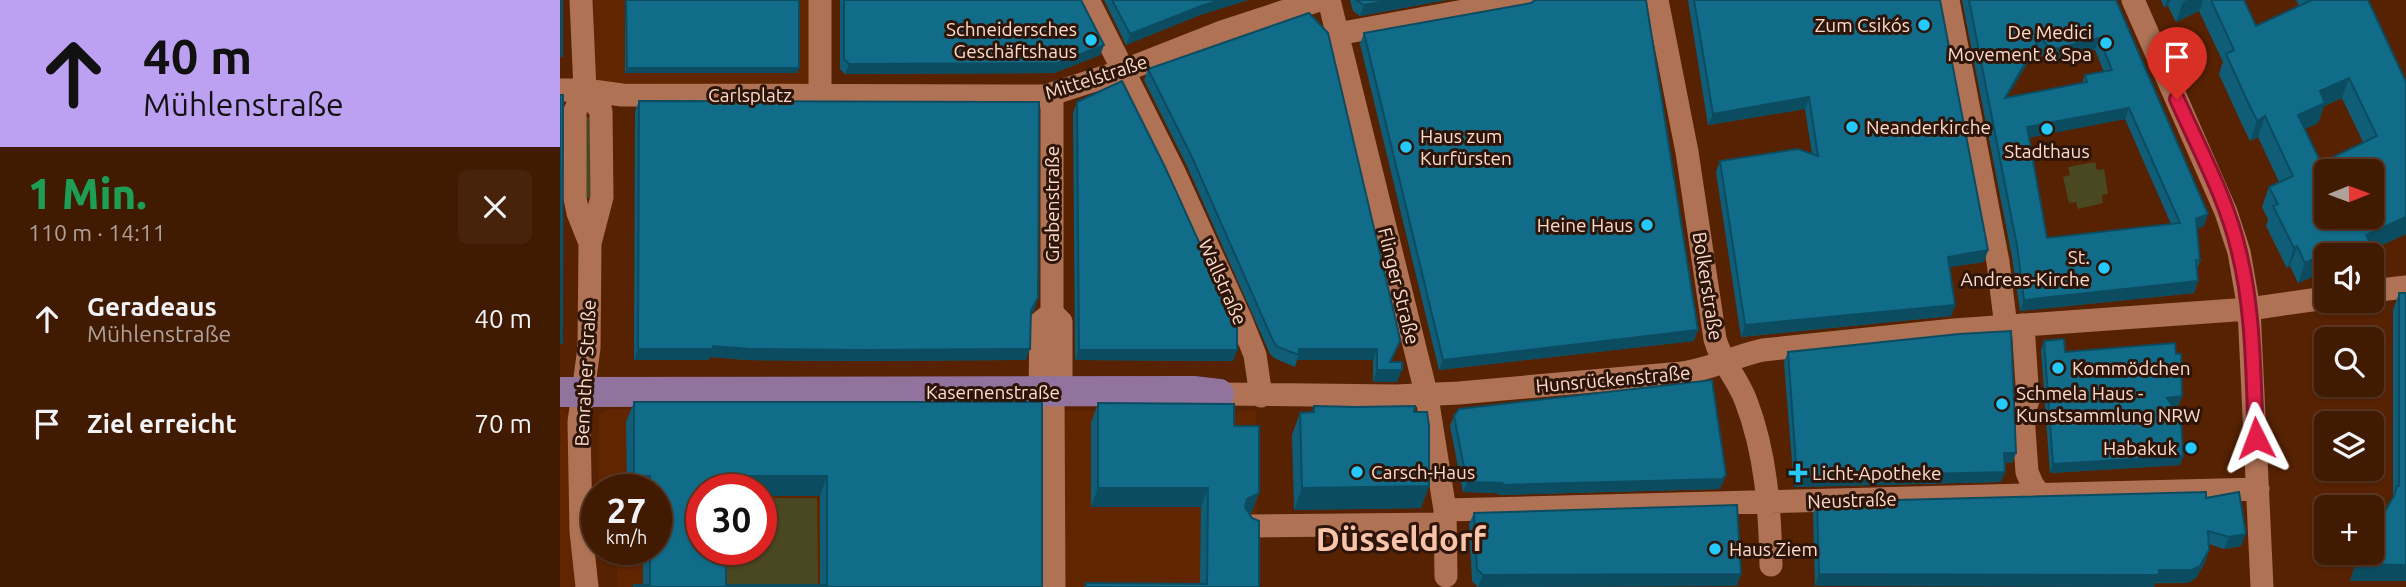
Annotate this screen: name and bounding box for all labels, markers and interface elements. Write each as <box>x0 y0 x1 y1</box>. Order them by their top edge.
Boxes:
place label: Zum Csikós <box>1815 14 1910 36</box>
marker: Zum Csikós <box>1916 17 1932 33</box>
place label: Schneidersches Geschäftshaus <box>946 18 1077 62</box>
place label: De Medici Movement & Spa <box>1948 21 2092 65</box>
pin <box>2147 27 2207 99</box>
icon: ahead <box>28 28 119 119</box>
text: 40 m <box>143 28 252 83</box>
marker: Schneidersches Geschäftshaus <box>1083 32 1099 48</box>
marker: De Medici Movement & Spa <box>2098 35 2114 51</box>
icon: arrive <box>2158 38 2196 76</box>
street label: Mittelstraße <box>1042 50 1150 104</box>
street label: Carlsplatz <box>708 84 792 106</box>
text: Mühlenstraße <box>143 86 344 122</box>
place label: Neanderkirche <box>1866 116 1991 138</box>
marker: Neanderkirche <box>1844 119 1860 135</box>
marker: Stadthaus <box>2039 121 2055 137</box>
place label: Haus zum Kurfürsten <box>1420 125 1512 169</box>
marker: Haus zum Kurfürsten <box>1398 139 1414 155</box>
place label: Stadthaus <box>2004 140 2090 162</box>
street label: Grabenstraße <box>1041 146 1063 262</box>
north arrow <box>2314 159 2384 229</box>
map controls <box>2314 159 2384 565</box>
text: 1 Min. <box>28 170 147 217</box>
button: close <box>458 170 532 244</box>
place label: Heine Haus <box>1537 214 1633 236</box>
marker: Heine Haus <box>1639 217 1655 233</box>
text: 110 m · 14:11 <box>28 220 166 245</box>
street label: Flinger Straße <box>1374 225 1424 347</box>
street label: Bolkerstraße <box>1689 230 1727 342</box>
street label: Wallstraße <box>1194 236 1252 328</box>
button: sound <box>2314 243 2384 313</box>
place label: St. Andreas-Kirche <box>1961 246 2090 290</box>
marker: St. Andreas-Kirche <box>2096 260 2112 276</box>
text: Geradeaus <box>87 292 217 321</box>
street label: Benrather Straße <box>570 299 600 447</box>
icon: ahead <box>28 300 66 338</box>
text: 40 m <box>474 304 532 333</box>
text: Mühlenstraße <box>87 321 231 346</box>
button: search <box>2314 327 2384 397</box>
place label: Kommödchen <box>2072 357 2190 379</box>
marker: Kommödchen <box>2050 360 2066 376</box>
street label: Hunsrückenstraße <box>1535 361 1691 397</box>
street label: Kasernenstraße <box>926 381 1060 403</box>
place label: Schmela Haus - Kunstsammlung NRW <box>2016 382 2201 426</box>
marker: Schmela Haus - Kunstsammlung NRW <box>1994 396 2010 412</box>
position arrow <box>2219 401 2293 475</box>
icon: arrive <box>28 405 66 443</box>
text: Ziel erreicht <box>87 409 237 438</box>
text: 70 m <box>474 409 532 438</box>
button: layers <box>2314 411 2384 481</box>
place label: Habakuk <box>2103 437 2177 459</box>
marker: Habakuk <box>2183 440 2199 456</box>
place label: Carsch-Haus <box>1371 461 1475 483</box>
place label: Licht-Apotheke <box>1812 462 1942 484</box>
marker: Carsch-Haus <box>1349 464 1365 480</box>
marker: Licht-Apotheke <box>1790 465 1806 481</box>
speed limit sign: 30 <box>686 474 777 565</box>
street label: Neustraße <box>1807 487 1897 513</box>
text: 27 <box>607 490 646 530</box>
button: + <box>2314 495 2384 565</box>
district label: Düsseldorf <box>1316 520 1487 557</box>
text: km/h <box>606 527 647 547</box>
place label: Haus Ziem <box>1729 538 1818 560</box>
marker: Haus Ziem <box>1707 541 1723 557</box>

